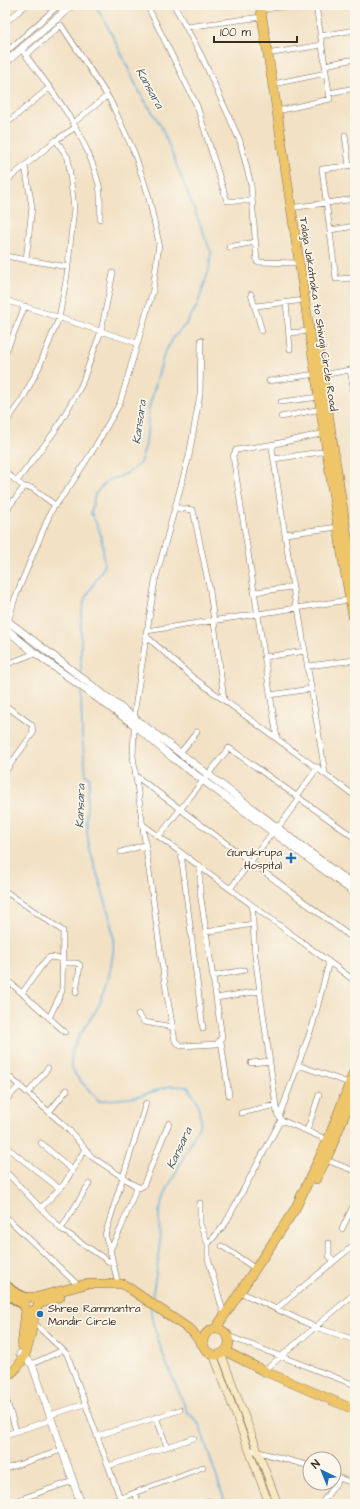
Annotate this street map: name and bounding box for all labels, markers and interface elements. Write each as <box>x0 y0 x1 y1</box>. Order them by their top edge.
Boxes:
scale bar <box>214 18 297 44</box>
text: 100 m <box>220 24 251 41</box>
water label: Kansara <box>131 65 168 112</box>
street label: Talaja Jakatnaka to Shivaji Circle Road <box>296 216 341 412</box>
water label: Kansara <box>128 398 151 445</box>
water label: Kansara <box>71 783 90 828</box>
place label: Gurukrupa Hospital <box>227 845 282 873</box>
marker: Gurukrupa Hospital <box>285 852 297 864</box>
water label: Kansara <box>162 1124 197 1172</box>
place label: Shree Rammantra Mandir Circle <box>48 1301 141 1329</box>
marker: Shree Rammantra Mandir Circle <box>35 1309 45 1319</box>
north arrow <box>302 1451 342 1491</box>
text: N <box>308 1456 323 1472</box>

